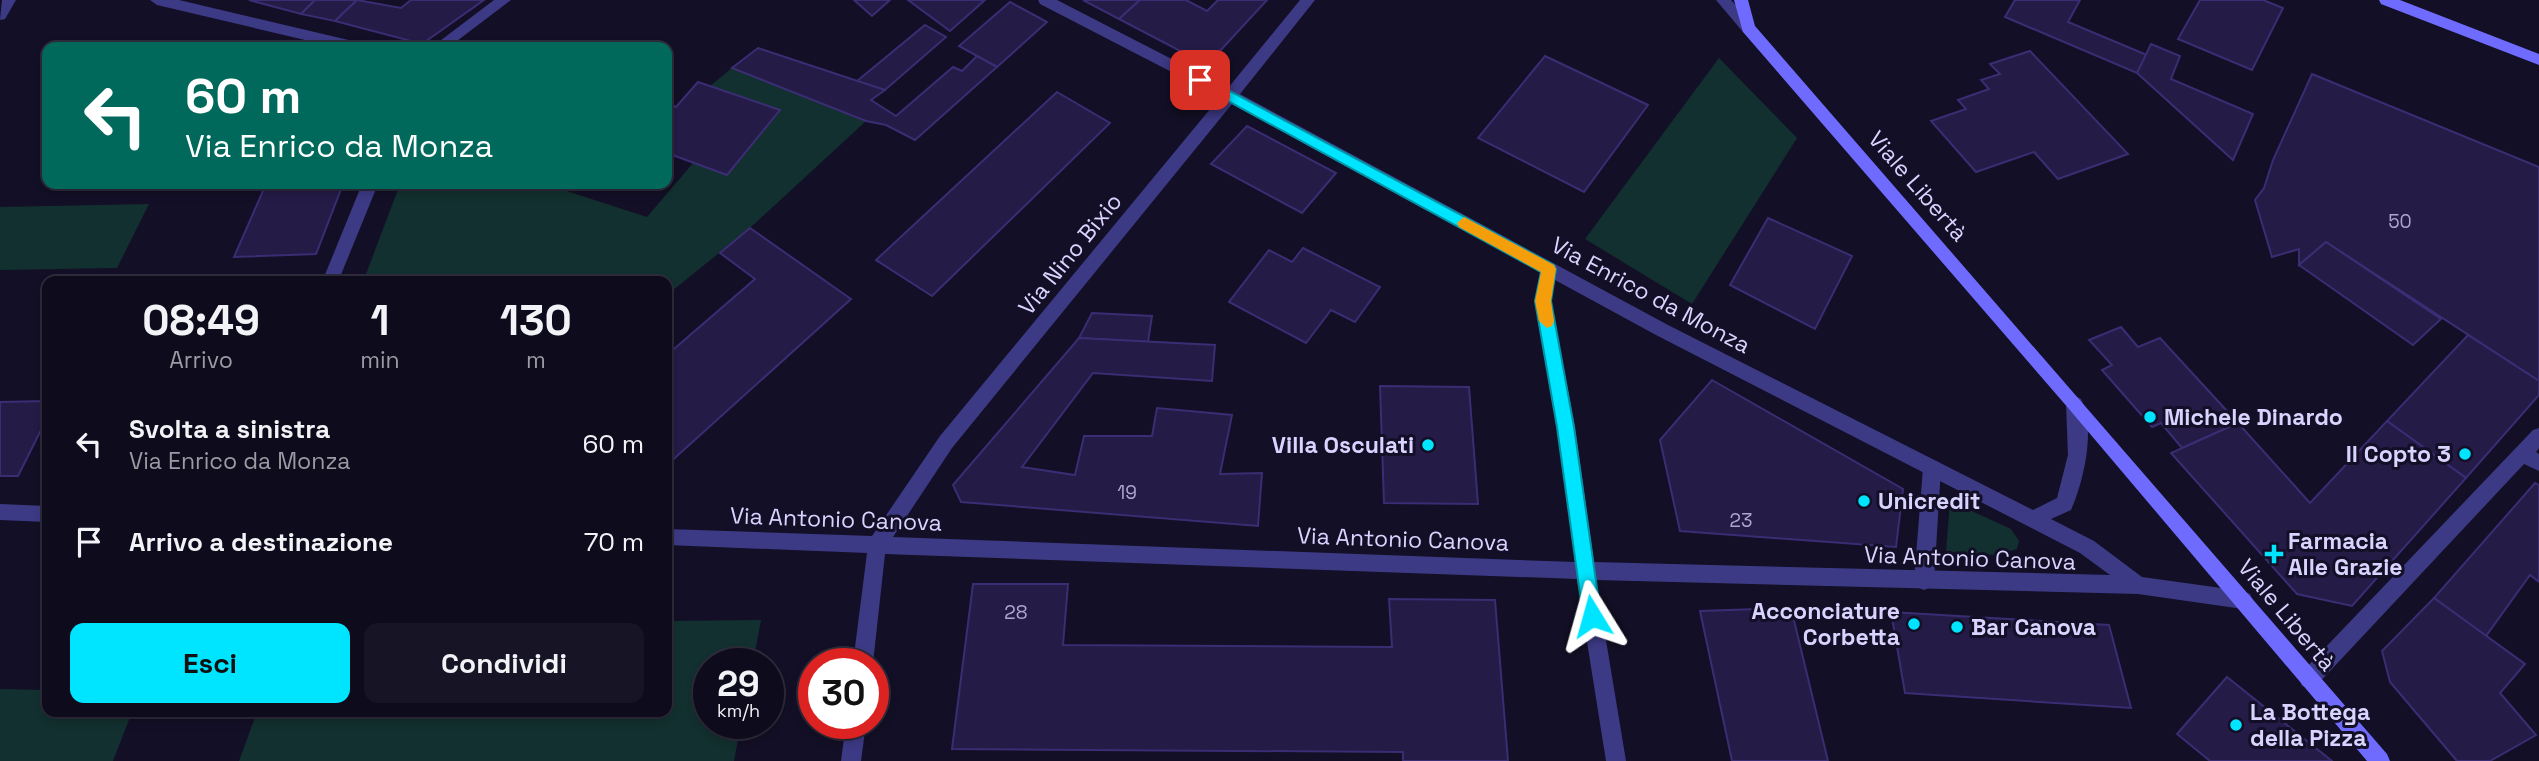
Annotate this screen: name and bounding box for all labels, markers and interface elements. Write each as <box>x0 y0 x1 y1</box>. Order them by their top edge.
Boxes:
pin <box>1170 50 1230 110</box>
icon: arrive <box>1181 61 1219 99</box>
text: 60 m <box>185 65 301 127</box>
icon: left <box>70 70 161 161</box>
street label: Viale Libertà <box>1862 124 1974 248</box>
text: Via Enrico da Monza <box>185 126 493 166</box>
street label: Via Nino Bixio <box>1012 187 1128 321</box>
house number: 50 <box>2388 209 2412 234</box>
street label: Via Enrico da Monza <box>1546 230 1756 360</box>
text: 08:49 <box>142 294 260 347</box>
text: 1 <box>370 294 389 347</box>
text: 130 <box>500 294 572 347</box>
text: Arrivo <box>169 345 233 375</box>
text: min <box>360 345 400 375</box>
text: m <box>526 345 546 375</box>
place label: Michele Dinardo <box>2164 402 2343 432</box>
marker: Michele Dinardo <box>2142 409 2158 425</box>
text: Svolta a sinistra <box>129 412 330 446</box>
icon: left <box>70 425 108 463</box>
text: 60 m <box>582 427 644 461</box>
place label: Villa Osculati <box>1272 430 1414 460</box>
marker: Villa Osculati <box>1420 437 1436 453</box>
place label: Il Copto 3 <box>2346 439 2451 469</box>
text: Via Enrico da Monza <box>129 446 351 476</box>
marker: Il Copto 3 <box>2457 446 2473 462</box>
house number: 19 <box>1117 480 1137 505</box>
place label: Unicredit <box>1878 486 1980 516</box>
marker: Unicredit <box>1856 493 1872 509</box>
street label: Via Antonio Canova <box>729 500 943 538</box>
house number: 23 <box>1730 508 1752 533</box>
street label: Via Antonio Canova <box>1296 520 1510 558</box>
icon: arrive <box>70 523 108 561</box>
text: Arrivo a destinazione <box>129 525 393 559</box>
text: 70 m <box>584 525 644 559</box>
place label: Farmacia Alle Grazie <box>2288 526 2403 582</box>
street label: Via Antonio Canova <box>1863 539 2077 577</box>
marker: Farmacia Alle Grazie <box>2266 546 2282 562</box>
street label: Viale Libertà <box>2231 553 2343 677</box>
position arrow <box>1555 579 1629 653</box>
place label: Acconciature Corbetta <box>1752 596 1900 652</box>
house number: 28 <box>1004 600 1028 625</box>
place label: Bar Canova <box>1971 612 2096 642</box>
marker: Acconciature Corbetta <box>1906 616 1922 632</box>
marker: Bar Canova <box>1949 619 1965 635</box>
button: Esci <box>70 623 350 703</box>
button: Condividi <box>364 623 644 703</box>
speed limit sign: 30 <box>798 648 889 739</box>
text: 29 <box>717 662 760 706</box>
place label: La Bottega della Pizza <box>2250 697 2370 753</box>
text: km/h <box>717 699 760 722</box>
marker: La Bottega della Pizza <box>2228 717 2244 733</box>

